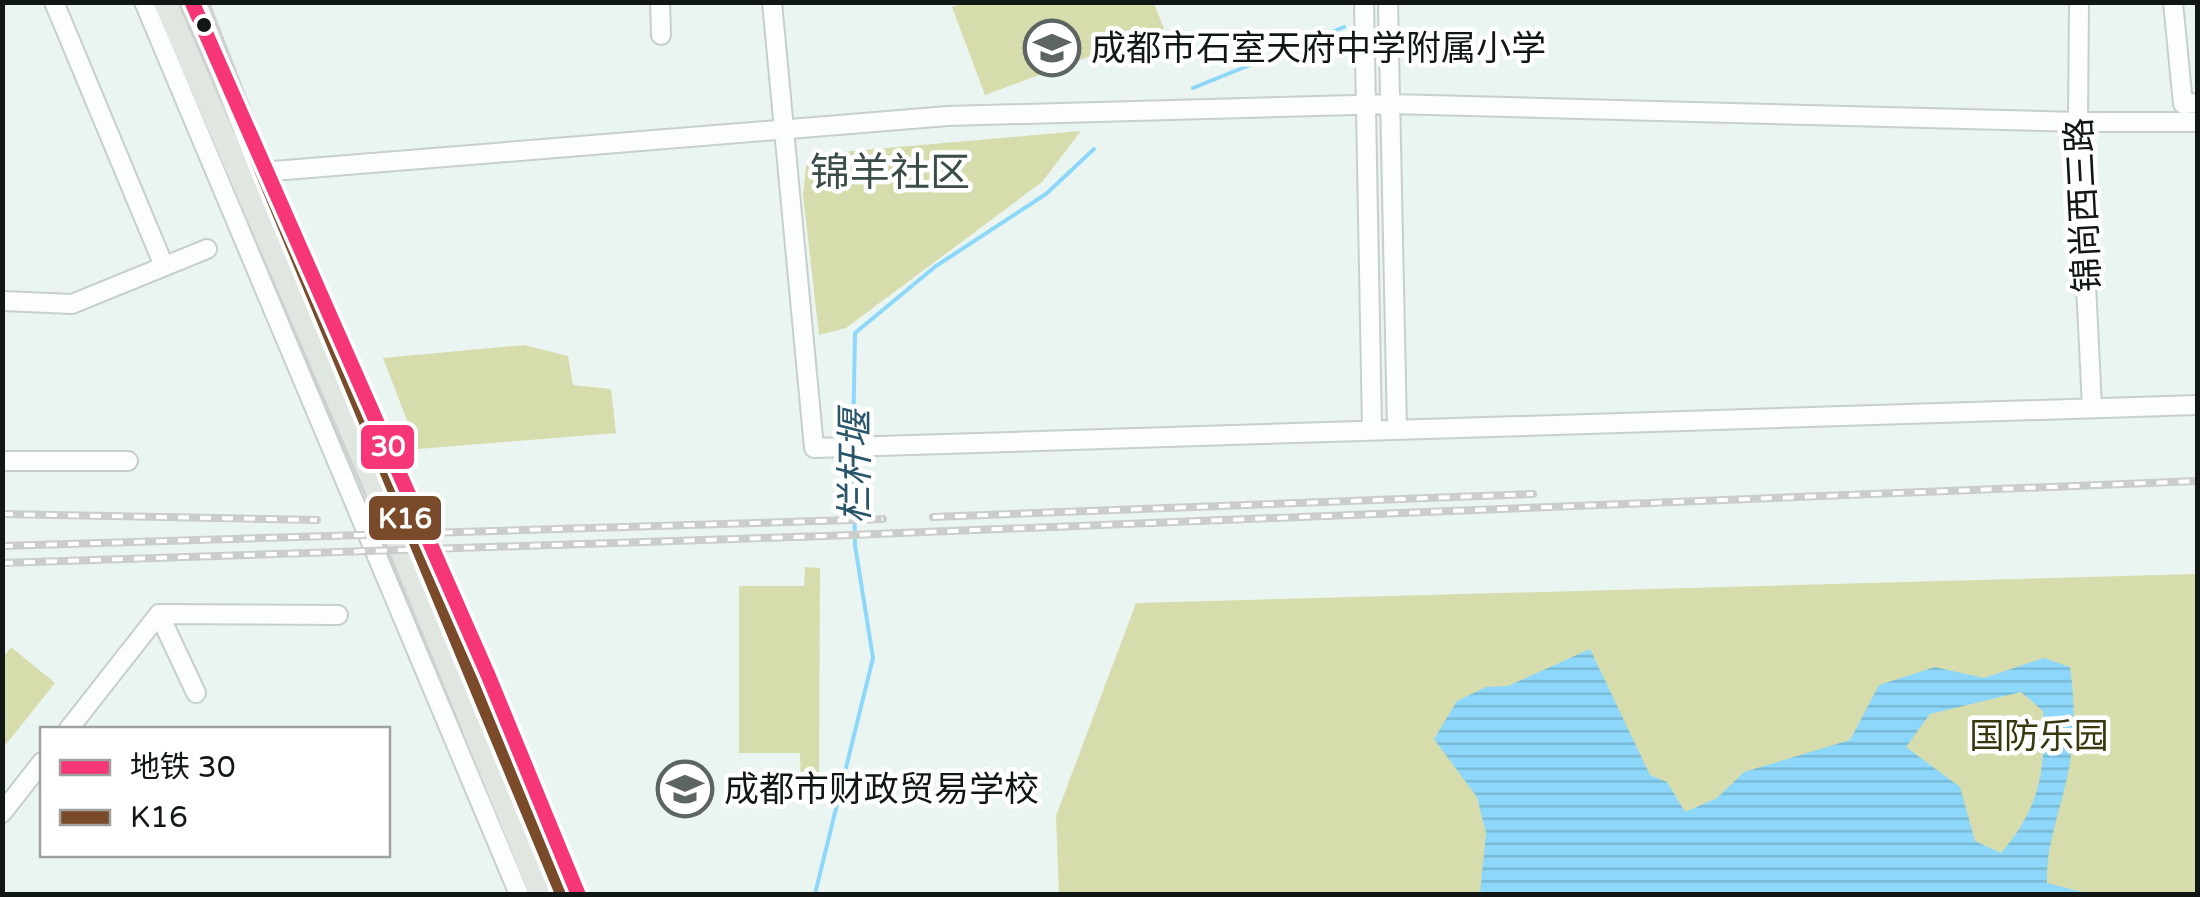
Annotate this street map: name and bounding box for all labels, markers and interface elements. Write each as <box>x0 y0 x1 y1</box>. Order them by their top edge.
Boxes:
unlabelled marker <box>194 15 214 35</box>
school or university icon: 成都市石室天府中学附属小学 <box>1022 18 1082 78</box>
place label: 成都市石室天府中学附属小学 <box>1091 28 1546 70</box>
street label: 锦尚西三路 <box>2058 116 2110 293</box>
district label: 锦羊社区 <box>810 149 970 197</box>
water label: 栏杆堰 <box>833 404 879 524</box>
line badge: 30 <box>359 423 416 471</box>
text: 30 <box>370 430 406 464</box>
line badge: K16 <box>367 494 443 542</box>
text: K16 <box>378 502 432 536</box>
park label: 国防乐园 <box>1969 716 2109 758</box>
legend <box>40 727 390 857</box>
text: 地铁 30 <box>130 749 235 786</box>
school or university icon: 成都市财政贸易学校 <box>655 759 715 819</box>
place label: 成都市财政贸易学校 <box>724 769 1039 811</box>
text: K16 <box>130 799 188 836</box>

